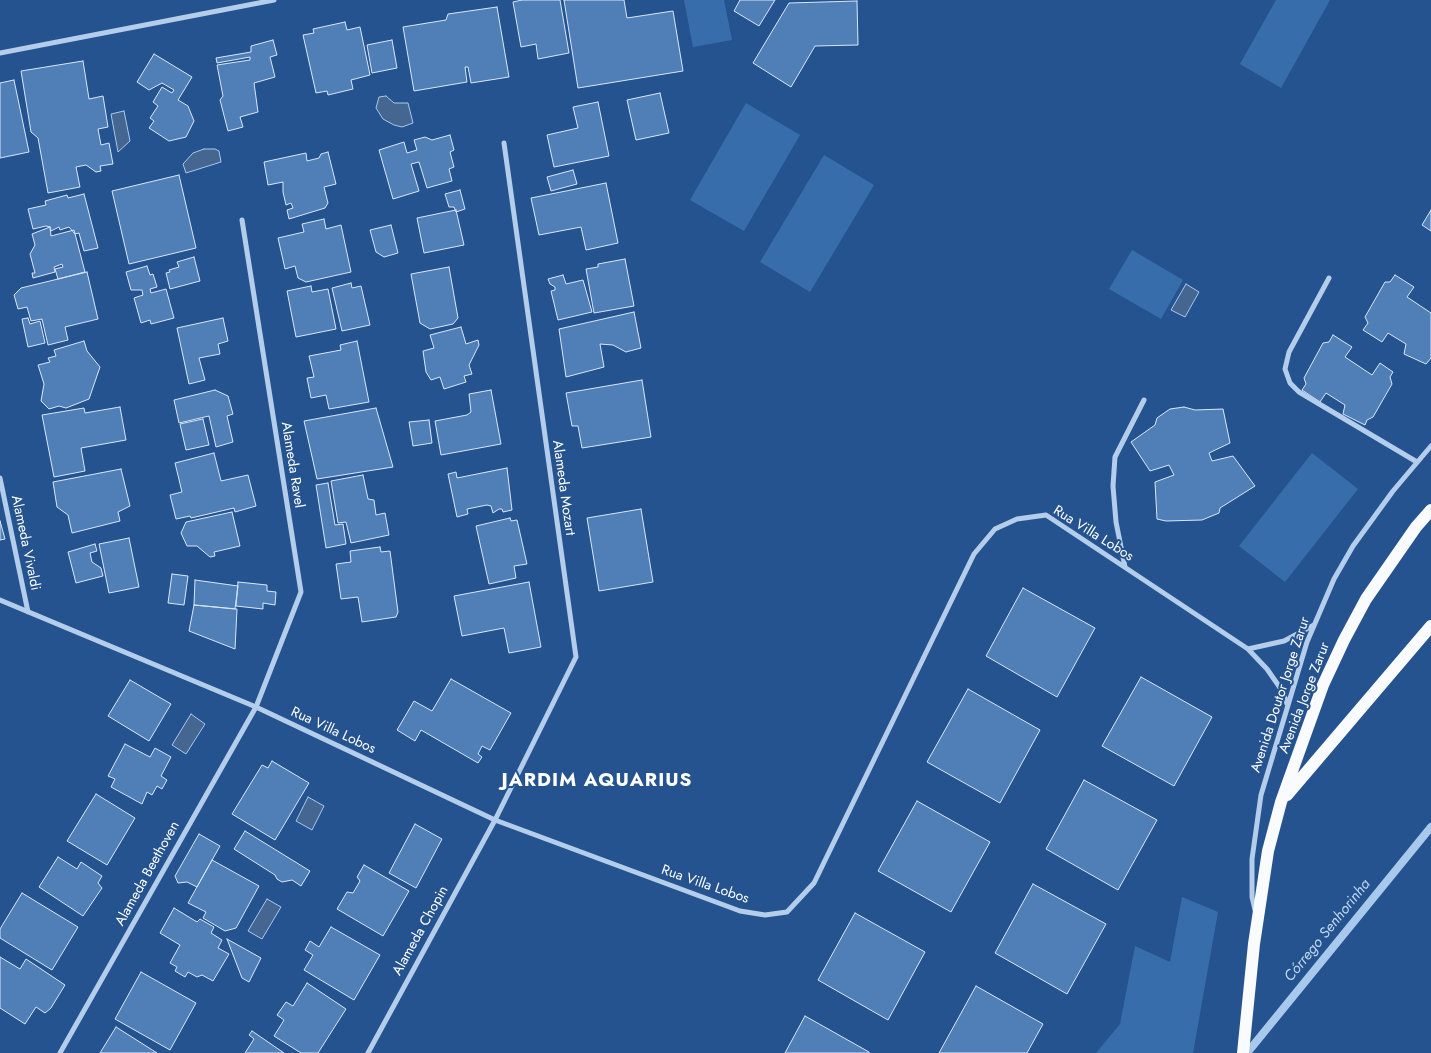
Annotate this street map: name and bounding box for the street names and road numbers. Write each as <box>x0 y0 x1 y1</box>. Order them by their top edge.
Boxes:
street label: Alameda Ravel <box>277 421 307 509</box>
street label: Alameda Mozart <box>548 439 578 537</box>
street label: Alameda Vivaldi <box>7 494 43 592</box>
street label: Rua Villa Lobos <box>1050 503 1136 565</box>
street label: Avenida Doutor Jorge Zarur <box>1248 615 1314 775</box>
street label: Avenida Jorge Zarur <box>1276 640 1334 756</box>
street label: Rua Villa Lobos <box>288 704 378 758</box>
street label: Alameda Beethoven <box>112 819 184 929</box>
street label: Rua Villa Lobos <box>659 862 751 908</box>
street label: Alameda Chopin <box>389 883 453 979</box>

